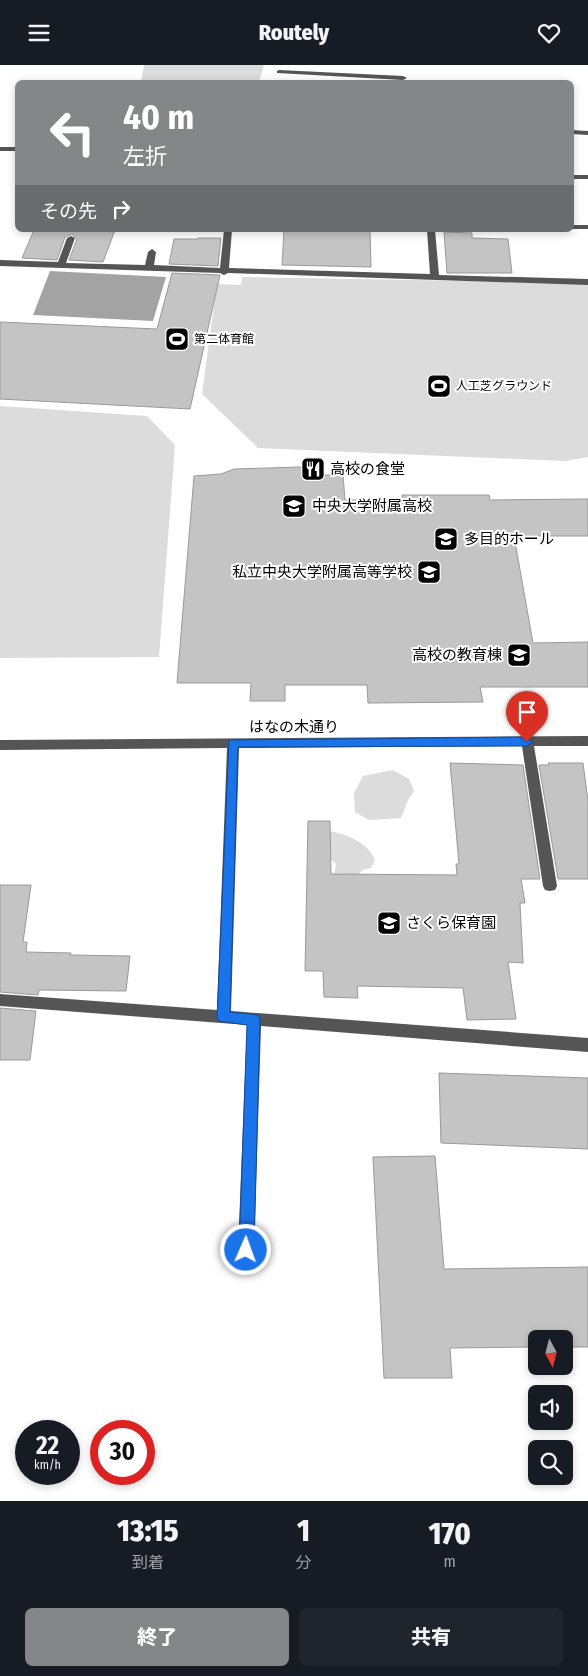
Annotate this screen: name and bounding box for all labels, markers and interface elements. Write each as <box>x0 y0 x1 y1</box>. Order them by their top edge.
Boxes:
icon: menu <box>25 19 53 47</box>
text: Routely <box>259 19 329 46</box>
icon: heart <box>535 19 563 47</box>
text: 40 m <box>123 96 194 138</box>
icon: left <box>40 100 105 165</box>
text: 左折 <box>123 143 167 170</box>
icon: right <box>107 195 135 223</box>
text: その先 <box>40 200 97 223</box>
sports icon: 第二体育館 <box>164 326 190 352</box>
place label: 第二体育館 <box>194 332 254 346</box>
sports icon: 人工芝グラウンド <box>426 373 452 399</box>
place label: 人工芝グラウンド <box>456 379 552 393</box>
restaurant icon: 高校の食堂 <box>300 456 326 482</box>
place label: 高校の食堂 <box>330 460 405 478</box>
school or university icon: 中央大学附属高校 <box>281 493 307 519</box>
place label: 中央大学附属高校 <box>312 497 432 515</box>
school or university icon: 多目的ホール <box>433 526 459 552</box>
place label: 多目的ホール <box>464 530 554 548</box>
school or university icon: 私立中央大学附属高等学校 <box>416 559 442 585</box>
place label: 私立中央大学附属高等学校 <box>232 563 412 581</box>
school or university icon: 高校の教育棟 <box>506 642 532 668</box>
place label: 高校の教育棟 <box>412 646 502 664</box>
pin <box>506 691 548 742</box>
icon: arrive <box>513 698 541 726</box>
street label: はなの木通り <box>249 718 339 736</box>
school or university icon: さくら保育園 <box>376 910 402 936</box>
place label: さくら保育園 <box>406 914 496 932</box>
position arrow <box>219 1223 271 1275</box>
north arrow <box>528 1330 572 1375</box>
map controls <box>528 1330 573 1485</box>
button: sound <box>528 1385 573 1430</box>
speed limit sign: 30 <box>90 1420 155 1485</box>
text: 22 <box>36 1431 59 1461</box>
button: search <box>528 1440 573 1485</box>
text: km/h <box>34 1458 61 1472</box>
text: 13:15 <box>117 1513 178 1549</box>
text: 1 <box>297 1513 310 1549</box>
text: 170 <box>429 1516 471 1552</box>
text: m <box>444 1552 456 1571</box>
text: 到着 <box>132 1553 164 1572</box>
text: 分 <box>295 1553 312 1572</box>
button: 終了 <box>25 1608 289 1666</box>
button: 共有 <box>299 1608 563 1666</box>

